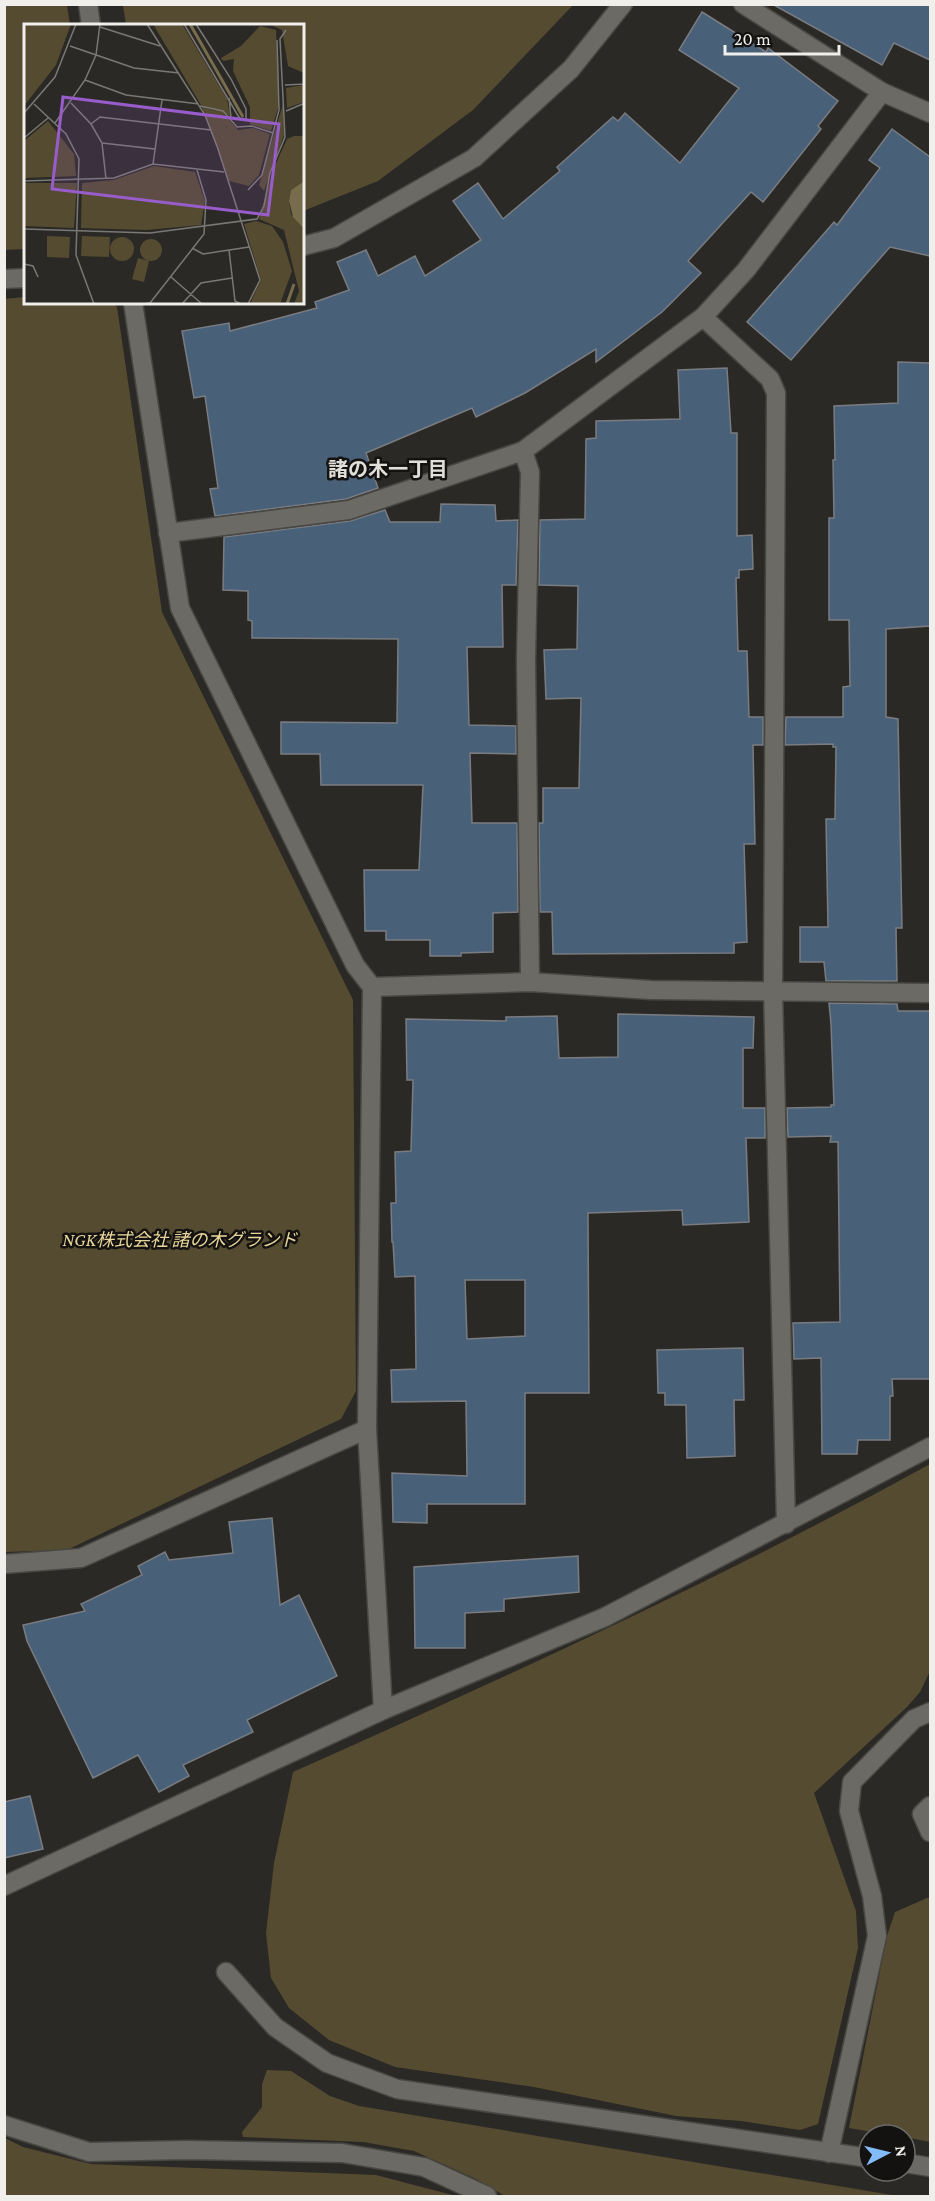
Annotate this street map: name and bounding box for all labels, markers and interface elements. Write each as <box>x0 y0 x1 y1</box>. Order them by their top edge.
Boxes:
scale bar <box>725 18 839 56</box>
inset map <box>24 24 304 304</box>
text: 20 m <box>734 29 771 49</box>
district label: 諸の木一丁目 <box>328 458 448 480</box>
park label: NGK株式会社 諸の木グランド <box>63 1230 298 1250</box>
north arrow <box>857 2123 917 2183</box>
text: N <box>892 2145 911 2158</box>

